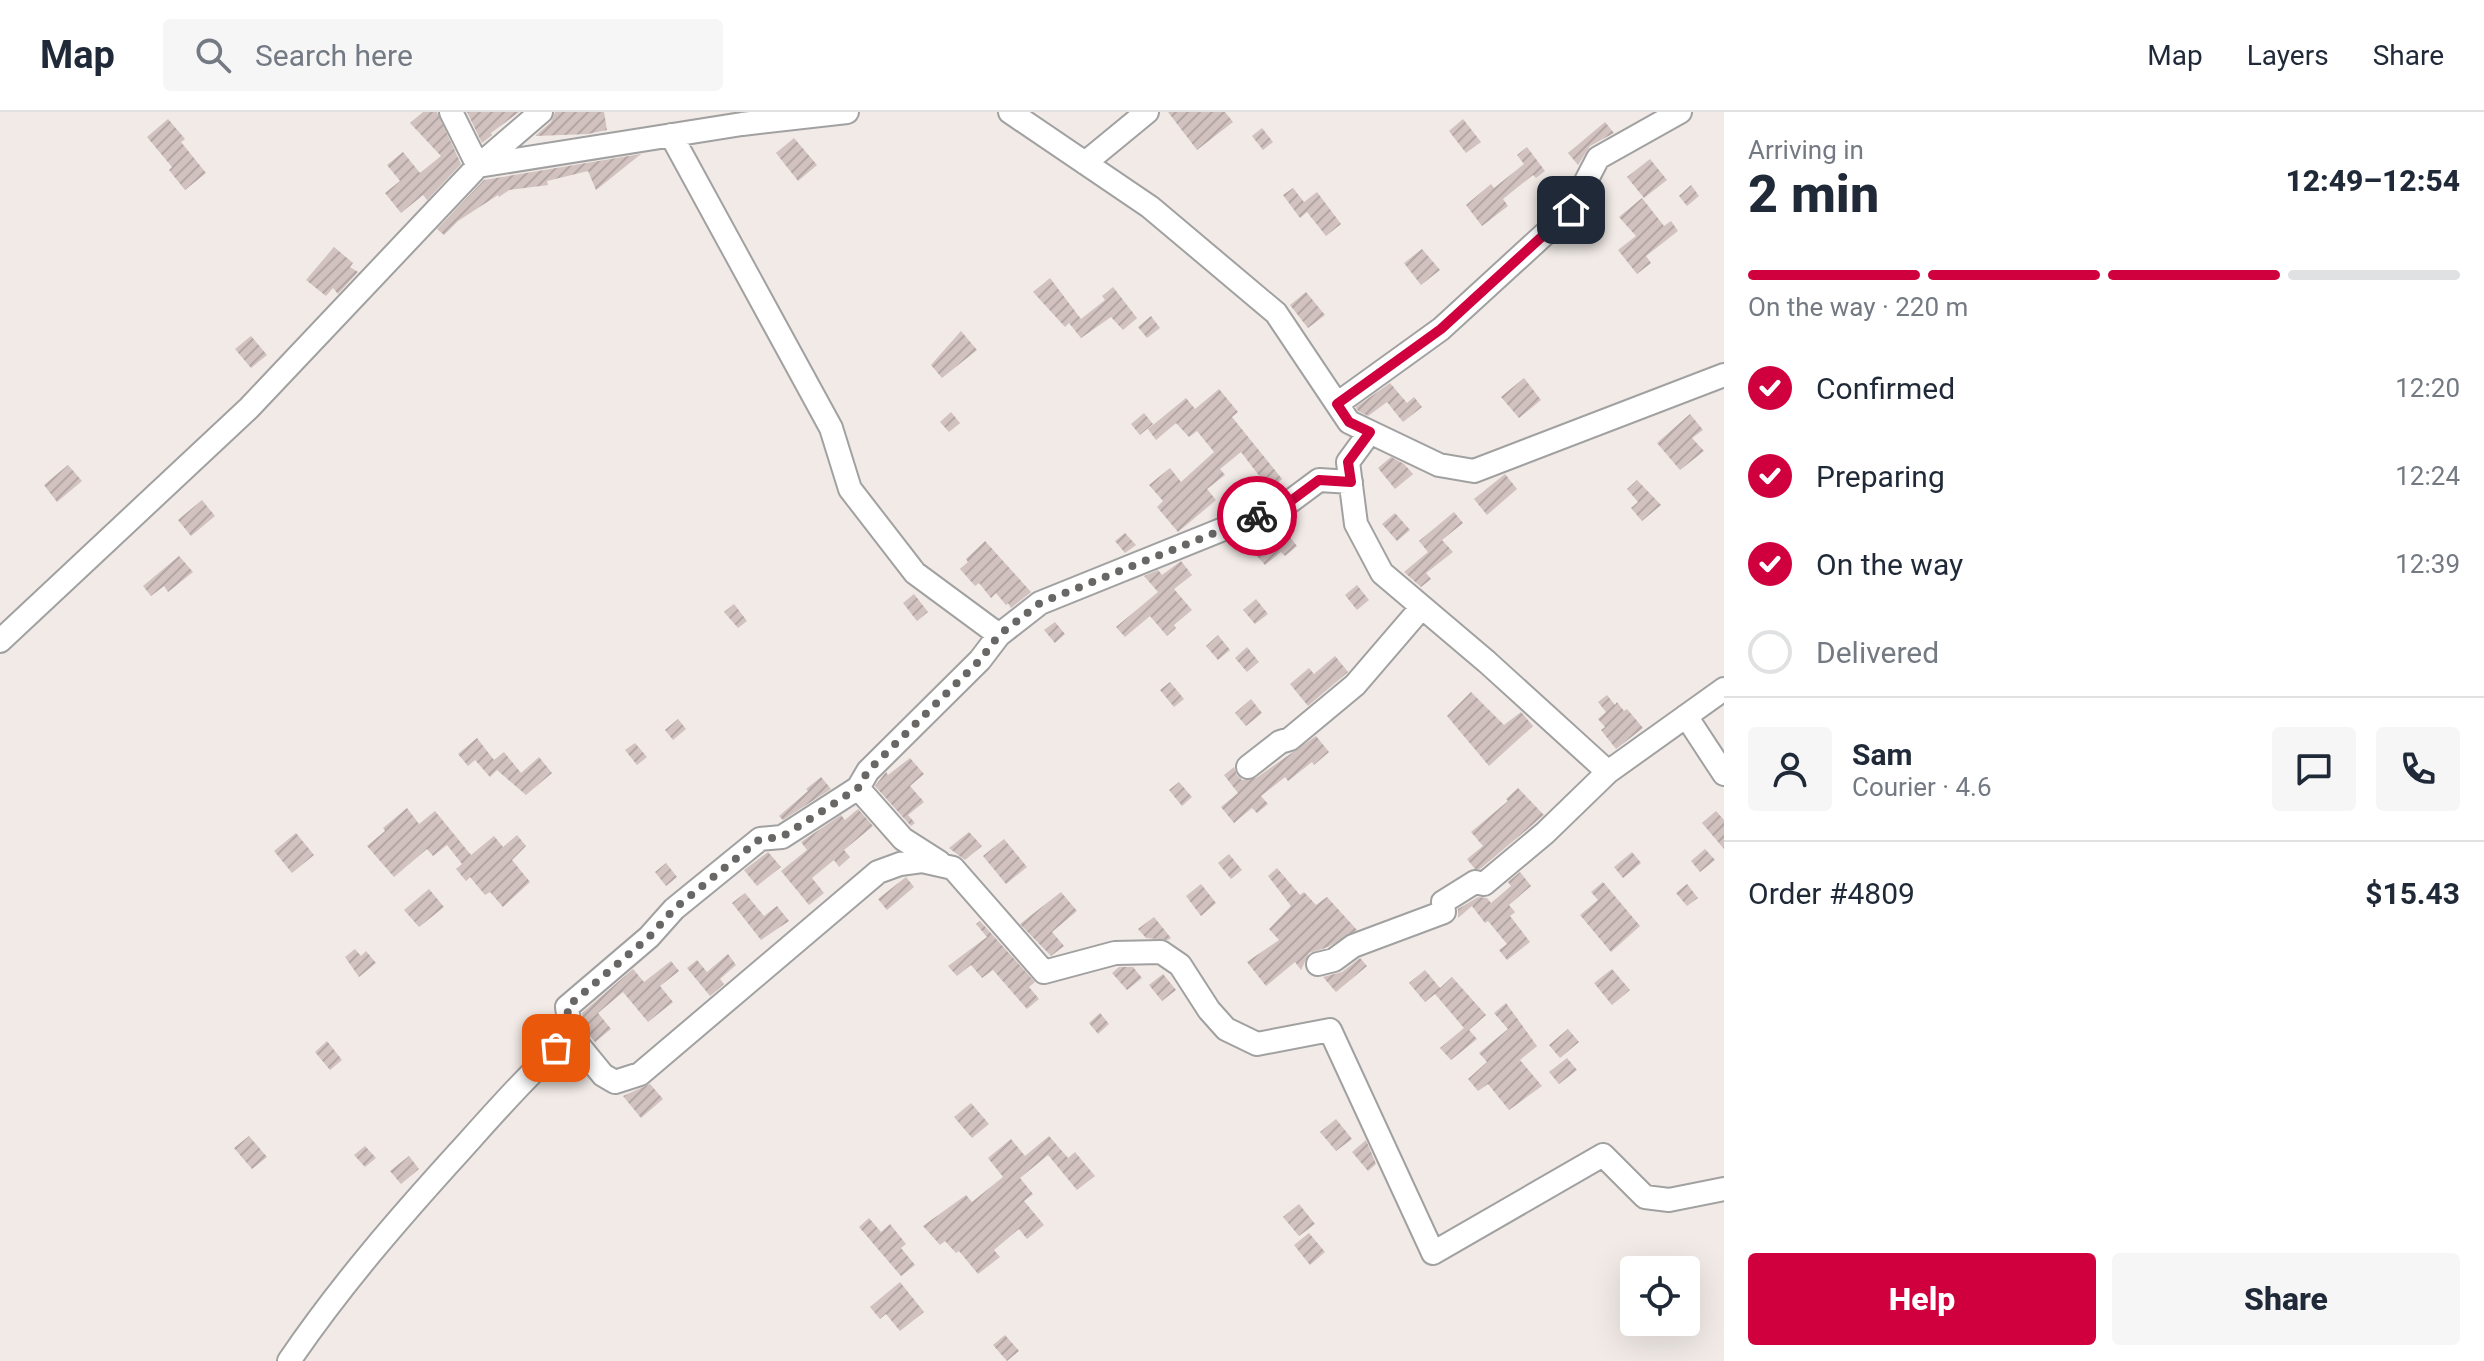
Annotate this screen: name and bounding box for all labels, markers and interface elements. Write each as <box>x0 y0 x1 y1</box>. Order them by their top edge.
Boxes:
search box <box>163 19 723 91</box>
text: Map <box>40 33 115 77</box>
icon: search <box>191 33 235 77</box>
text: Search here <box>255 38 413 73</box>
text: Map <box>2147 39 2203 72</box>
text: Layers <box>2247 39 2329 72</box>
text: Share <box>2373 39 2444 72</box>
text: Arriving in <box>1748 135 1864 165</box>
text: 12:49–12:54 <box>2285 163 2460 198</box>
text: 2 min <box>1748 164 1879 225</box>
pin <box>1537 176 1605 244</box>
icon: home <box>1549 188 1593 232</box>
text: On the way · 220 m <box>1748 292 1968 322</box>
icon: check <box>1748 366 1792 410</box>
text: Confirmed <box>1816 371 1955 406</box>
text: 12:20 <box>2395 373 2460 403</box>
icon: check <box>1748 454 1792 498</box>
text: Preparing <box>1816 459 1945 494</box>
text: 12:24 <box>2395 461 2460 491</box>
courier <box>1217 476 1297 556</box>
icon: bike <box>1235 494 1279 538</box>
icon: check <box>1748 542 1792 586</box>
text: On the way <box>1816 547 1963 582</box>
text: 12:39 <box>2395 549 2460 579</box>
text: Delivered <box>1816 635 1939 670</box>
button: person <box>1748 727 1832 811</box>
button: chat <box>2272 727 2356 811</box>
button: phone <box>2376 727 2460 811</box>
text: Sam <box>1852 737 1913 772</box>
text: Courier · 4.6 <box>1852 772 1992 802</box>
text: Order #4809 <box>1748 876 1915 911</box>
text: $15.43 <box>2365 876 2460 911</box>
pin <box>522 1014 590 1082</box>
icon: bag <box>534 1026 578 1070</box>
button: Help <box>1748 1253 2096 1345</box>
button: Share <box>2112 1253 2460 1345</box>
map controls <box>1620 1256 1700 1336</box>
button: locate <box>1620 1256 1700 1336</box>

